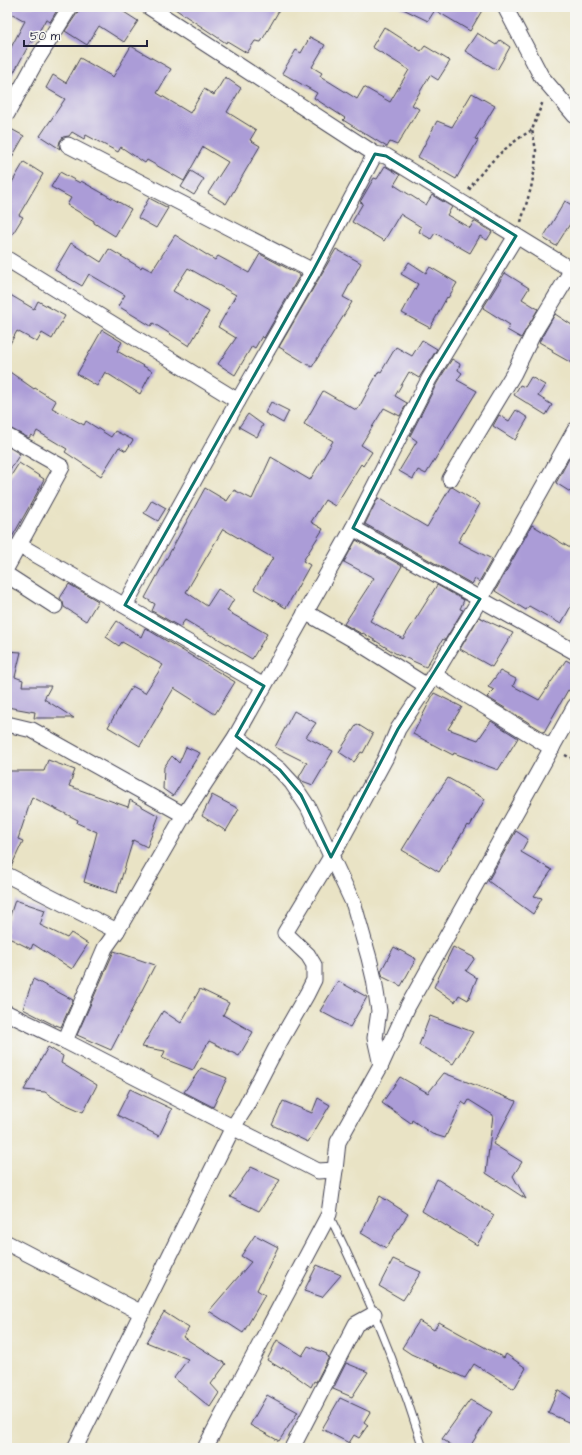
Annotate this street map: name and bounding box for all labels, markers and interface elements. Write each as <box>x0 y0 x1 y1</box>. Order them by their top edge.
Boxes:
scale bar <box>24 22 147 48</box>
text: 50 m <box>30 28 61 45</box>

